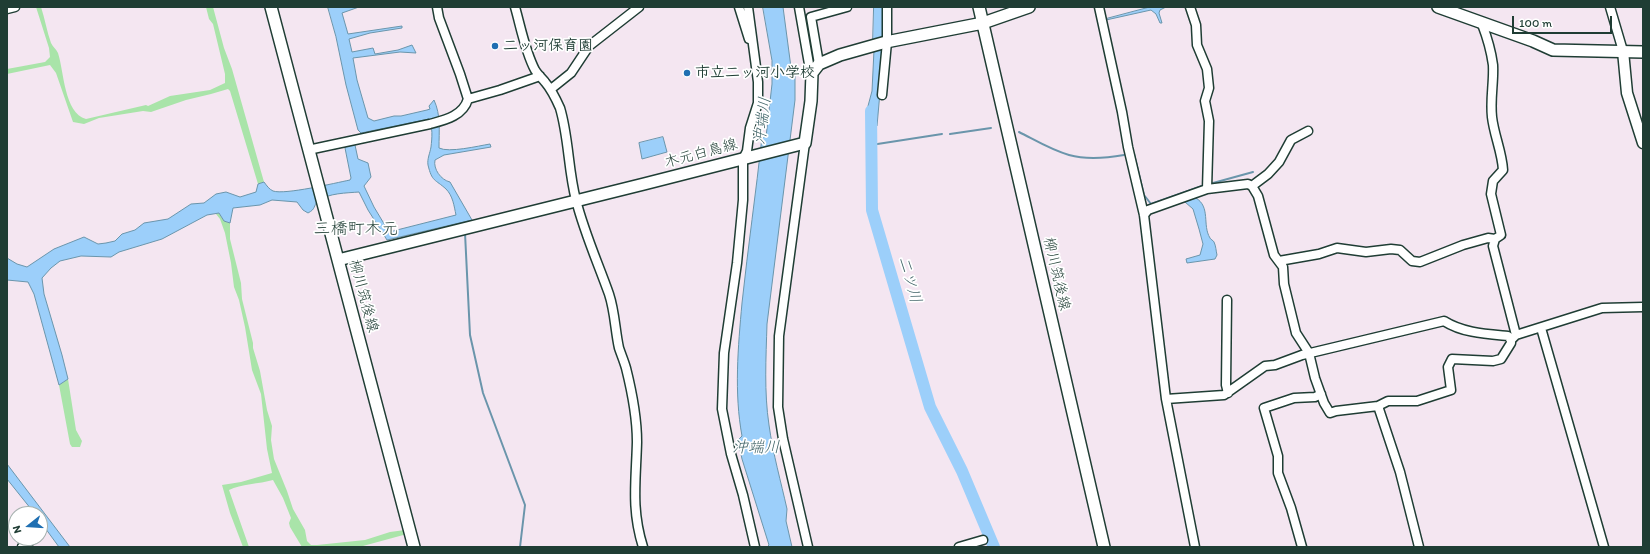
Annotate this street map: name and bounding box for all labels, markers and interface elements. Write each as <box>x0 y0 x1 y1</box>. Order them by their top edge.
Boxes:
scale bar <box>1514 8 1614 34</box>
text: 100 m <box>1519 16 1552 30</box>
place label: 二ッ河保育園 <box>503 37 593 55</box>
marker: 二ッ河保育園 <box>490 41 500 51</box>
place label: 市立二ッ河小学校 <box>695 64 815 82</box>
marker: 市立二ッ河小学校 <box>682 68 692 78</box>
water label: 沖端川 <box>751 96 775 146</box>
street label: 木元白鳥線 <box>662 136 740 172</box>
district label: 三橋町木元 <box>314 220 398 240</box>
street label: 柳川筑後線 <box>1039 235 1073 313</box>
water label: 二ツ川 <box>893 254 925 306</box>
street label: 柳川筑後線 <box>345 257 381 335</box>
water label: 沖端川 <box>732 438 780 458</box>
north arrow <box>8 506 48 546</box>
text: N <box>10 524 24 535</box>

